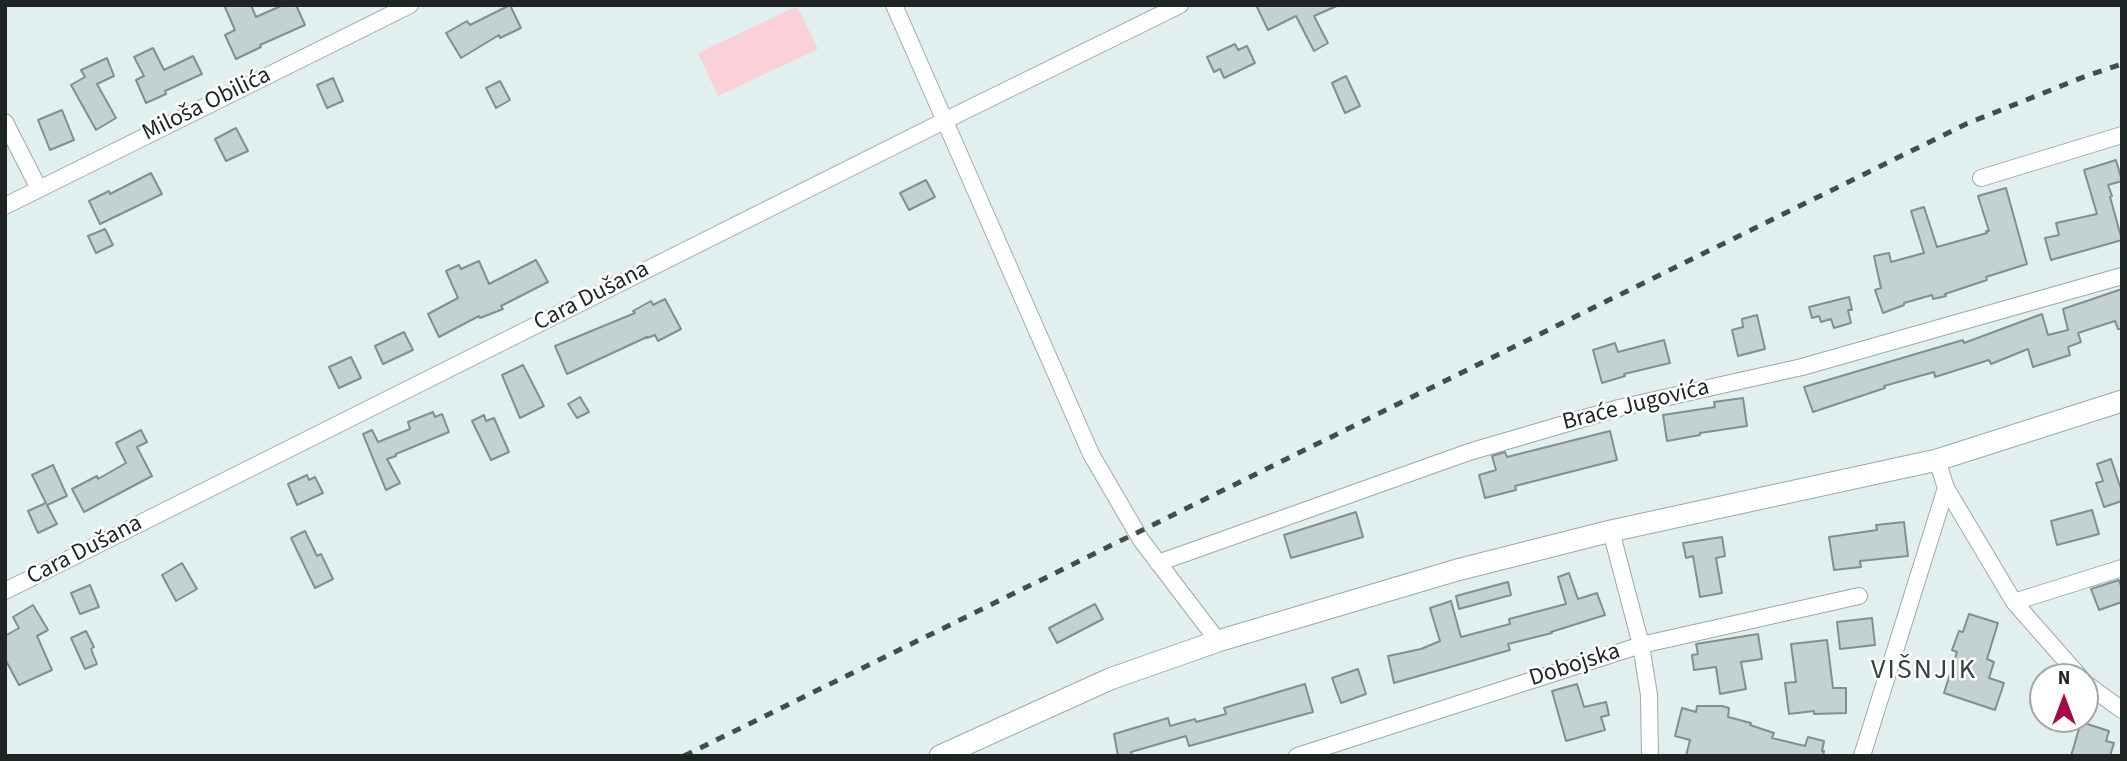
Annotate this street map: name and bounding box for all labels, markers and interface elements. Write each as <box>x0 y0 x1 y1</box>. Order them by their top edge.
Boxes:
street label: Miloša Obilića <box>138 62 276 148</box>
street label: Cara Dušana <box>529 256 655 338</box>
street label: Braće Jugovića <box>1560 374 1712 438</box>
street label: Cara Dušana <box>22 510 148 592</box>
street label: Dobojska <box>1526 638 1624 694</box>
district label: VIŠNJIK <box>1872 655 1976 689</box>
north arrow <box>2029 663 2099 733</box>
text: N <box>2058 665 2070 692</box>

